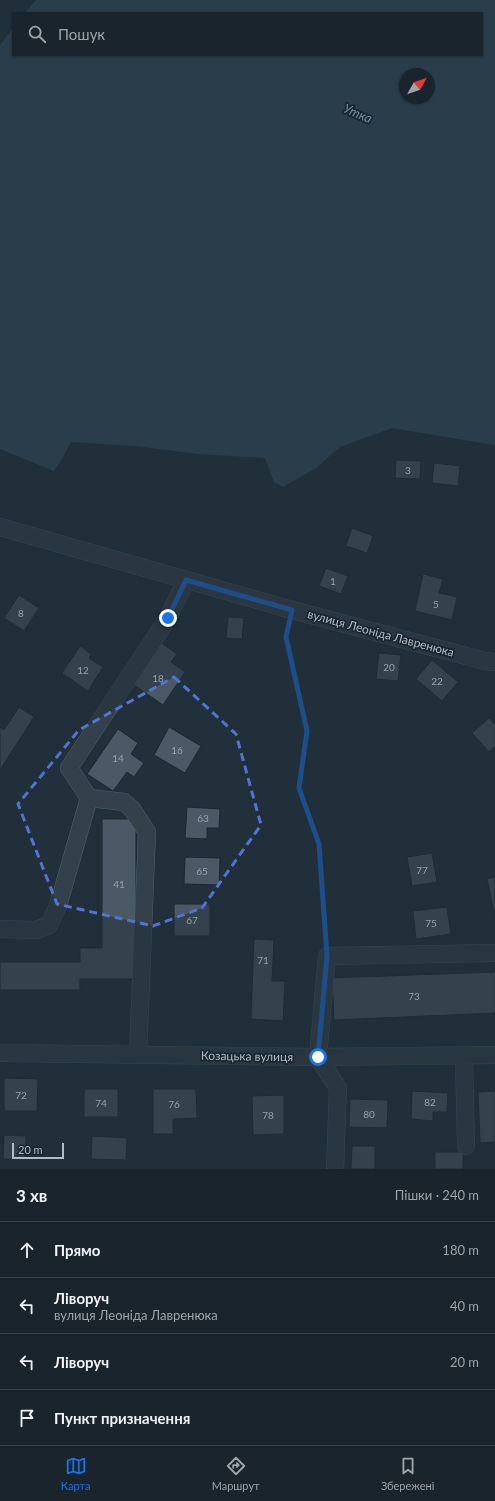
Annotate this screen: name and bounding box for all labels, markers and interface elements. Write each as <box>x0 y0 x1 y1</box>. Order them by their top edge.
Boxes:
search box <box>12 12 483 56</box>
icon: search <box>26 23 48 45</box>
text: Пошук <box>58 25 105 43</box>
north arrow <box>399 68 435 104</box>
water label: Утка <box>341 100 375 126</box>
house number: 3 <box>405 464 411 476</box>
house number: 1 <box>330 575 336 587</box>
house number: 5 <box>433 598 439 610</box>
street label: вулиця Леоніда Лавренюка <box>306 606 456 660</box>
house number: 8 <box>18 607 24 619</box>
route end <box>159 609 177 627</box>
house number: 20 <box>383 661 395 673</box>
house number: 12 <box>77 664 89 676</box>
house number: 18 <box>152 672 164 684</box>
house number: 22 <box>431 675 443 687</box>
house number: 16 <box>171 744 183 756</box>
house number: 14 <box>112 752 124 764</box>
house number: 63 <box>197 812 209 824</box>
house number: 77 <box>416 864 428 876</box>
house number: 65 <box>196 865 208 877</box>
house number: 41 <box>113 878 125 890</box>
house number: 67 <box>186 914 198 926</box>
house number: 75 <box>425 917 437 929</box>
house number: 71 <box>257 954 269 966</box>
house number: 73 <box>408 990 420 1002</box>
street label: Козацька вулиця <box>201 1048 293 1064</box>
route start <box>309 1048 327 1066</box>
house number: 72 <box>15 1089 27 1101</box>
house number: 82 <box>424 1096 436 1108</box>
house number: 74 <box>95 1097 107 1109</box>
house number: 76 <box>168 1098 180 1110</box>
house number: 80 <box>363 1108 375 1120</box>
house number: 78 <box>262 1109 274 1121</box>
scale bar <box>12 1141 64 1160</box>
text: 20 m <box>18 1143 43 1156</box>
text: 3 хв <box>16 1185 47 1206</box>
text: Пішки · 240 m <box>395 1187 479 1203</box>
icon: ahead <box>16 1239 38 1261</box>
text: Прямо <box>54 1241 100 1259</box>
text: 180 m <box>442 1242 479 1258</box>
text: Ліворуч <box>54 1289 109 1307</box>
icon: left <box>16 1295 38 1317</box>
text: 40 m <box>450 1298 479 1314</box>
text: вулиця Леоніда Лавренюка <box>54 1307 218 1323</box>
icon: left <box>16 1351 38 1373</box>
text: Ліворуч <box>54 1353 109 1371</box>
text: 20 m <box>450 1354 479 1370</box>
icon: arrive <box>16 1407 38 1429</box>
text: Пункт призначення <box>54 1409 190 1427</box>
tab: Карта <box>61 1455 90 1492</box>
tab: Маршрут <box>212 1455 260 1492</box>
tab: Збережені <box>381 1455 434 1492</box>

